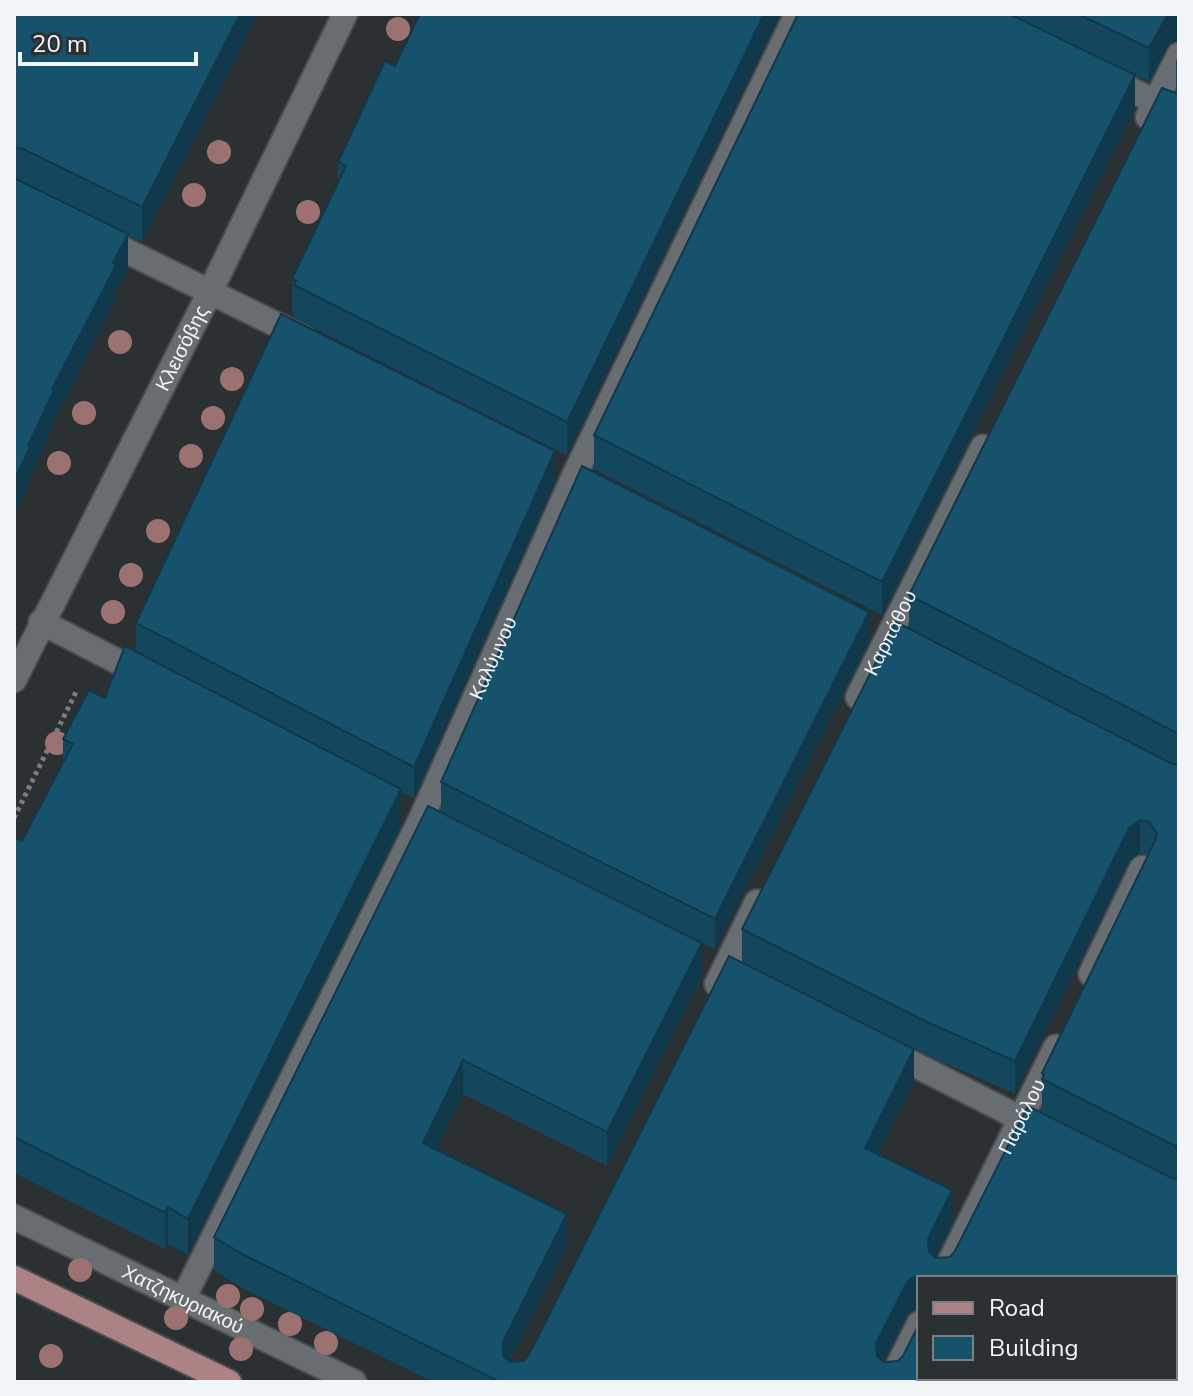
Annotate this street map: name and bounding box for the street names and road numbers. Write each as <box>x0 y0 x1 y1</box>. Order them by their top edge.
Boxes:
street label: Κλεισόβης <box>149 300 215 395</box>
street label: Καρπάθου <box>857 585 923 680</box>
street label: Καλύμνου <box>462 612 523 704</box>
street label: Παράλου <box>992 1074 1052 1159</box>
street label: Χατζηκυριακού <box>118 1258 249 1340</box>

